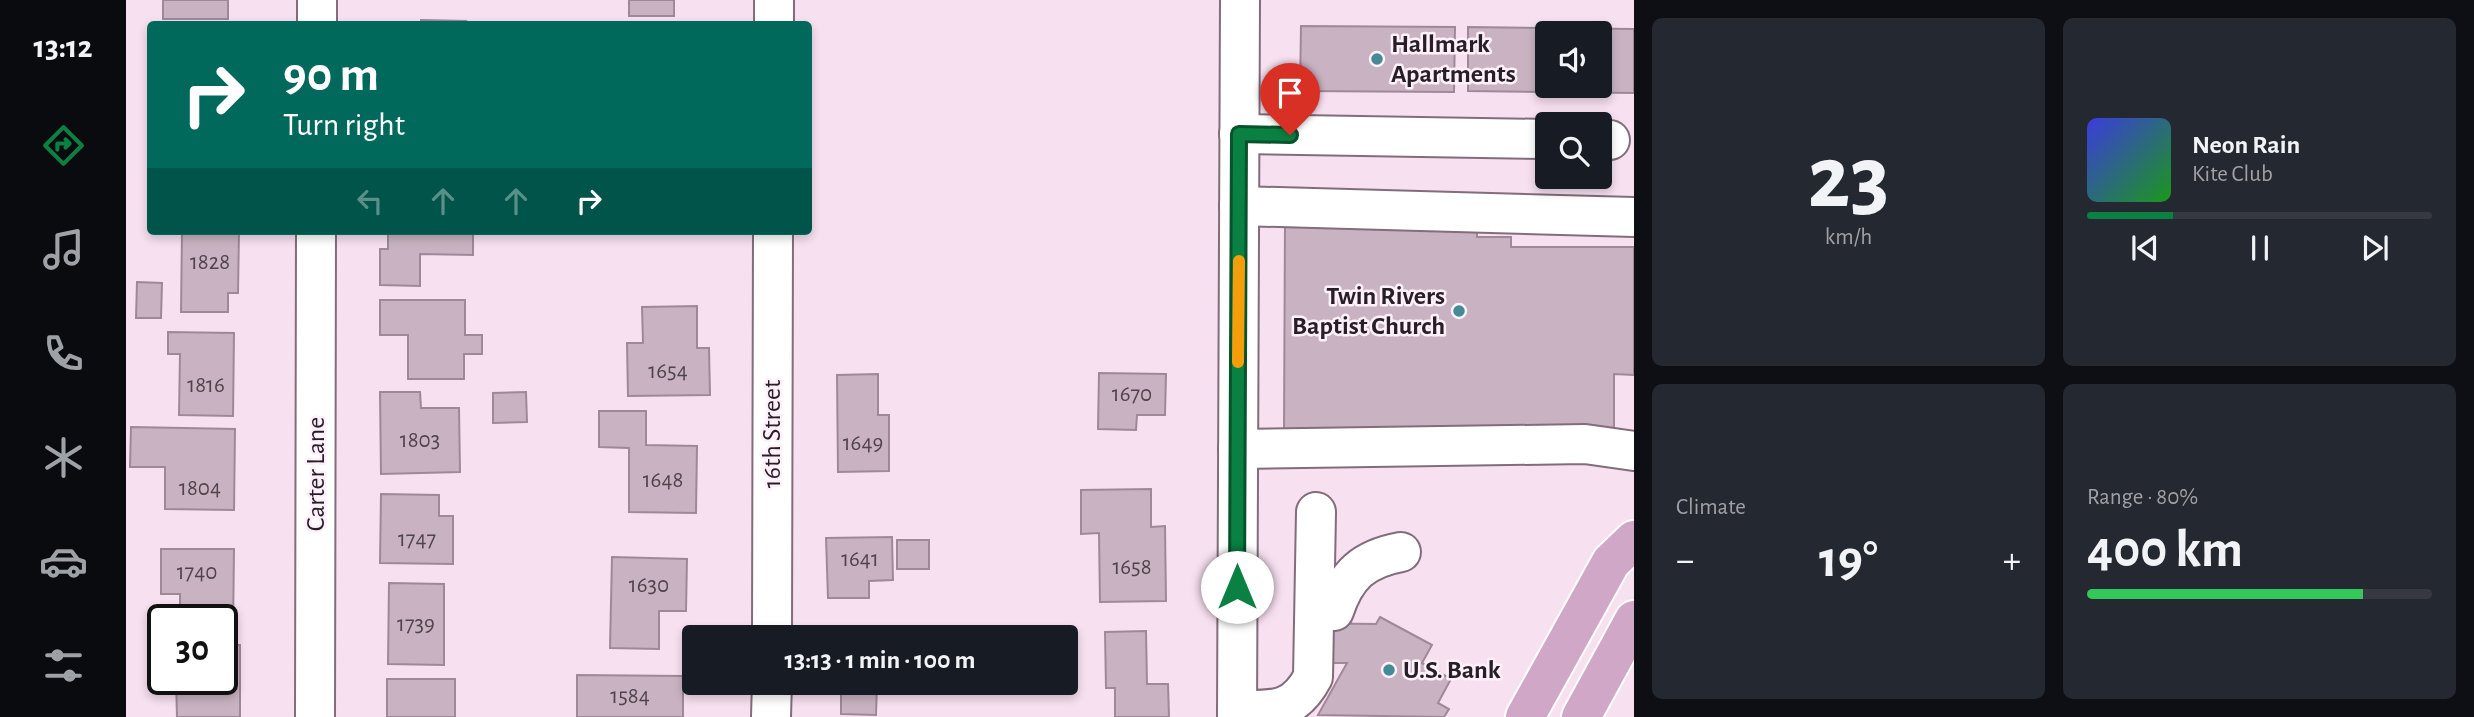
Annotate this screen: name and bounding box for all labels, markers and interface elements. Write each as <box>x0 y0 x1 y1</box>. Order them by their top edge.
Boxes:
map controls <box>1535 21 1612 189</box>
button: sound <box>1535 21 1612 98</box>
text: 13:12 <box>33 31 93 63</box>
place label: Hallmark Apartments <box>1391 31 1516 87</box>
icon: right <box>168 49 259 140</box>
text: 90 m <box>283 51 379 100</box>
marker: Hallmark Apartments <box>1369 51 1385 67</box>
pin <box>1260 63 1320 135</box>
icon: arrive <box>1271 74 1309 112</box>
text: Turn right <box>283 109 405 141</box>
button: search <box>1535 112 1612 189</box>
icon: directions <box>39 121 88 170</box>
text: Neon Rain <box>2192 132 2300 158</box>
text: 23 <box>1807 133 1890 224</box>
text: Kite Club <box>2192 163 2273 186</box>
icon: left <box>351 182 389 220</box>
icon: ahead <box>424 182 462 220</box>
icon: ahead <box>497 182 535 220</box>
icon: right <box>570 182 608 220</box>
icon: music <box>39 225 88 274</box>
text: km/h <box>1825 226 1872 249</box>
icon: previous <box>2126 229 2164 267</box>
icon: pause <box>2241 229 2279 267</box>
icon: next <box>2356 229 2394 267</box>
house number: 1828 <box>190 251 230 274</box>
place label: Twin Rivers Baptist Church <box>1292 283 1445 339</box>
marker: Twin Rivers Baptist Church <box>1451 303 1467 319</box>
icon: phone <box>39 329 88 378</box>
house number: 1654 <box>648 360 688 383</box>
house number: 1816 <box>187 374 225 397</box>
street label: 16th Street <box>759 380 785 488</box>
house number: 1670 <box>1112 383 1152 406</box>
street label: Carter Lane <box>303 417 329 531</box>
house number: 1803 <box>400 429 440 452</box>
house number: 1649 <box>843 432 883 455</box>
icon: climate <box>39 433 88 482</box>
house number: 1648 <box>643 469 683 492</box>
house number: 1804 <box>179 477 221 500</box>
text: Range · 80% <box>2087 486 2198 509</box>
text: Climate <box>1676 496 1746 519</box>
text: 400 km <box>2087 524 2243 576</box>
house number: 1747 <box>398 528 436 551</box>
text: 19° <box>1819 534 1878 586</box>
icon: car <box>39 537 88 586</box>
text: − <box>1676 542 1694 580</box>
text: + <box>2003 542 2021 580</box>
house number: 1641 <box>841 548 879 571</box>
position arrow <box>1200 550 1274 624</box>
house number: 1658 <box>1112 556 1152 579</box>
house number: 1740 <box>177 561 217 584</box>
house number: 1630 <box>629 574 669 597</box>
speed limit sign: 30 <box>147 604 238 695</box>
house number: 1739 <box>397 613 435 636</box>
icon: filters <box>39 641 88 690</box>
text: 13:13 · 1 min · 100 m <box>785 647 975 673</box>
place label: U.S. Bank <box>1403 657 1501 683</box>
marker: U.S. Bank <box>1381 662 1397 678</box>
house number: 1584 <box>610 685 650 708</box>

